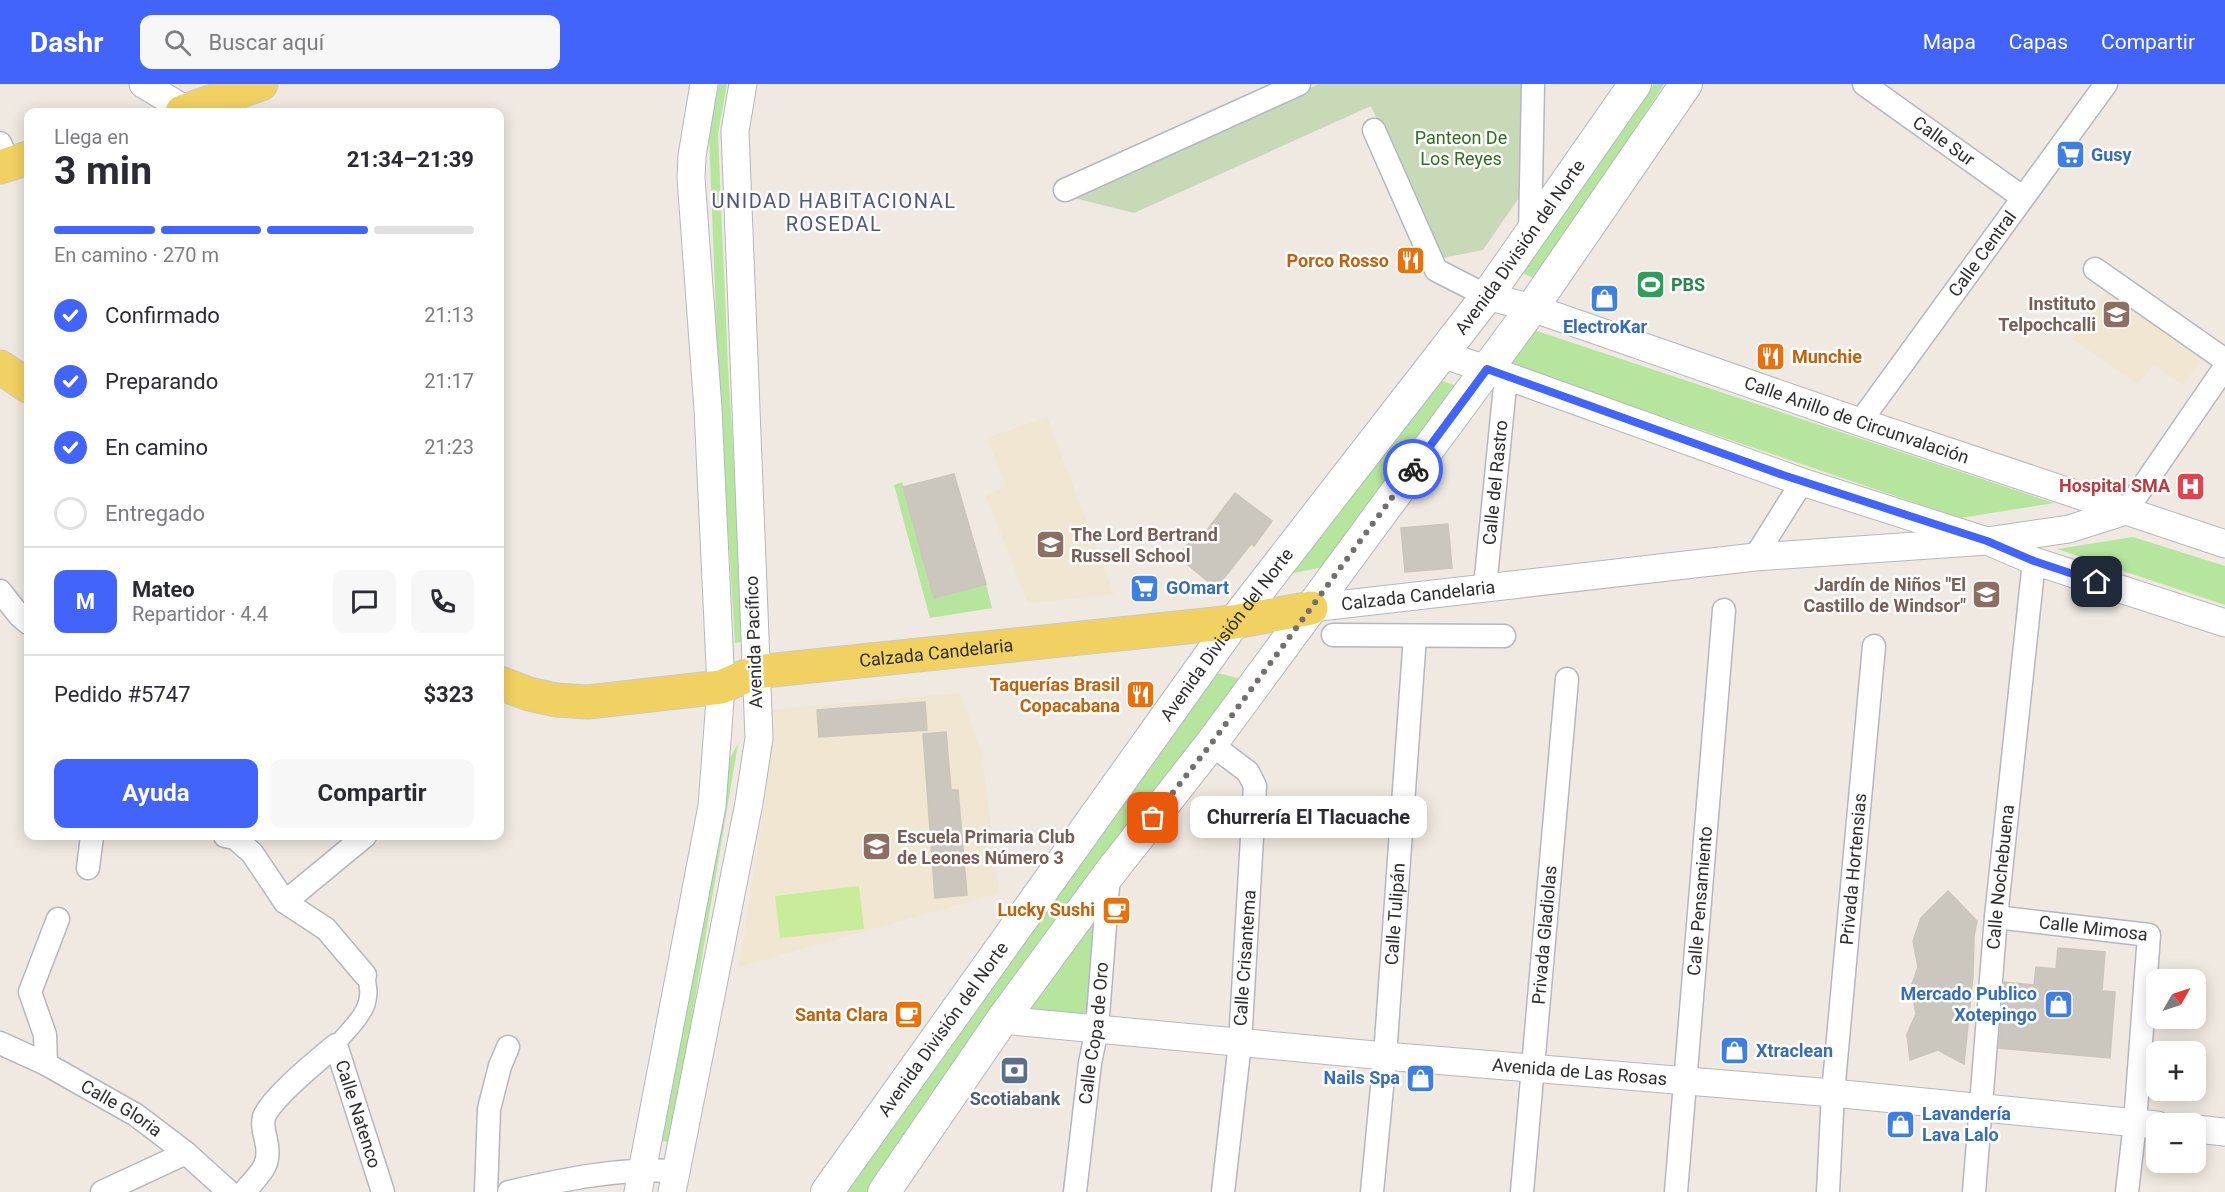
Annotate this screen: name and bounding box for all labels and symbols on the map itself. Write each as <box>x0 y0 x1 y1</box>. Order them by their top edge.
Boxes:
street label: Calle Sur <box>1909 111 1979 170</box>
park label: Panteon De Los Reyes <box>1415 127 1507 169</box>
supermarket icon: Gusy <box>2054 139 2086 171</box>
place label: Gusy <box>2091 144 2133 165</box>
street label: Avenida División del Norte <box>1450 155 1589 338</box>
district label: UNIDAD HABITACIONAL ROSEDAL <box>712 189 956 236</box>
street label: Calle Central <box>1944 206 2020 301</box>
restaurant icon: Porco Rosso <box>1394 245 1426 277</box>
place label: Porco Rosso <box>1287 250 1389 271</box>
sports icon: PBS <box>1634 269 1666 301</box>
place label: PBS <box>1671 274 1705 295</box>
shop icon: ElectroKar <box>1589 282 1621 314</box>
place label: Instituto Telpochcalli <box>1998 293 2096 335</box>
school or university icon: Instituto Telpochcalli <box>2101 298 2133 330</box>
place label: ElectroKar <box>1563 316 1648 337</box>
restaurant icon: Munchie <box>1755 341 1787 373</box>
place label: Munchie <box>1792 346 1862 367</box>
street label: Calle Anillo de Circunvalación <box>1742 372 1972 468</box>
street label: Calle del Rastro <box>1478 419 1512 546</box>
courier <box>1383 439 1443 499</box>
hospital icon: Hospital SMA <box>2175 470 2207 502</box>
place label: Hospital SMA <box>2059 475 2171 496</box>
place label: The Lord Bertrand Russell School <box>1071 524 1218 566</box>
school or university icon: The Lord Bertrand Russell School <box>1034 529 1066 561</box>
street label: Avenida División del Norte <box>1156 544 1297 725</box>
pin <box>2071 556 2122 607</box>
supermarket icon: GOmart <box>1129 572 1161 604</box>
place label: Jardín de Niños "El Castillo de Windsor" <box>1803 574 1966 616</box>
street label: Avenida Pacífico <box>741 575 766 709</box>
street label: Calzada Candelaria <box>1340 576 1496 614</box>
place label: GOmart <box>1166 577 1229 598</box>
school or university icon: Jardín de Niños "El Castillo de Windsor" <box>1971 579 2003 611</box>
street label: Calzada Candelaria <box>858 634 1014 671</box>
place label: Taquerías Brasil Copacabana <box>990 674 1120 716</box>
restaurant icon: Taquerías Brasil Copacabana <box>1125 679 1157 711</box>
pin <box>1127 792 1178 843</box>
street label: Privada Hortensias <box>1836 792 1870 946</box>
callout: Churrería El Tlacuache <box>1189 797 1426 839</box>
street label: Calle Nochebuena <box>1982 804 2018 950</box>
street label: Calle Pensamiento <box>1683 825 1716 976</box>
place label: Escuela Primaria Club de Leones Número 3 <box>897 826 1075 868</box>
school or university icon: Escuela Primaria Club de Leones Número 3 <box>860 831 892 863</box>
street label: Calle Tulipán <box>1381 862 1409 966</box>
street label: Privada Gladiolas <box>1527 865 1561 1005</box>
street label: Calle Crisantema <box>1229 889 1260 1027</box>
cafe icon: Lucky Sushi <box>1100 894 1132 926</box>
place label: Lucky Sushi <box>998 899 1095 920</box>
street label: Calle Mimosa <box>2038 911 2149 945</box>
street label: Avenida División del Norte <box>873 938 1012 1120</box>
street label: Calle Copa de Oro <box>1074 961 1112 1105</box>
north arrow <box>2146 969 2206 1029</box>
place label: Mercado Publico Xotepingo <box>1900 983 2037 1025</box>
shop icon: Mercado Publico Xotepingo <box>2042 988 2074 1020</box>
cafe icon: Santa Clara <box>893 999 925 1031</box>
place label: Santa Clara <box>795 1004 888 1025</box>
shop icon: Xtraclean <box>1719 1035 1751 1067</box>
place label: Xtraclean <box>1756 1040 1833 1061</box>
bank icon: Scotiabank <box>999 1054 1031 1086</box>
street label: Avenida de Las Rosas <box>1491 1054 1668 1089</box>
street label: Calle Natenco <box>331 1057 386 1170</box>
shop icon: Nails Spa <box>1405 1062 1437 1094</box>
place label: Nails Spa <box>1324 1067 1400 1088</box>
street label: Calle Gloria <box>77 1075 166 1141</box>
place label: Scotiabank <box>970 1088 1061 1109</box>
place label: Lavandería Lava Lalo <box>1922 1103 2011 1145</box>
shop icon: Lavandería Lava Lalo <box>1885 1108 1917 1140</box>

